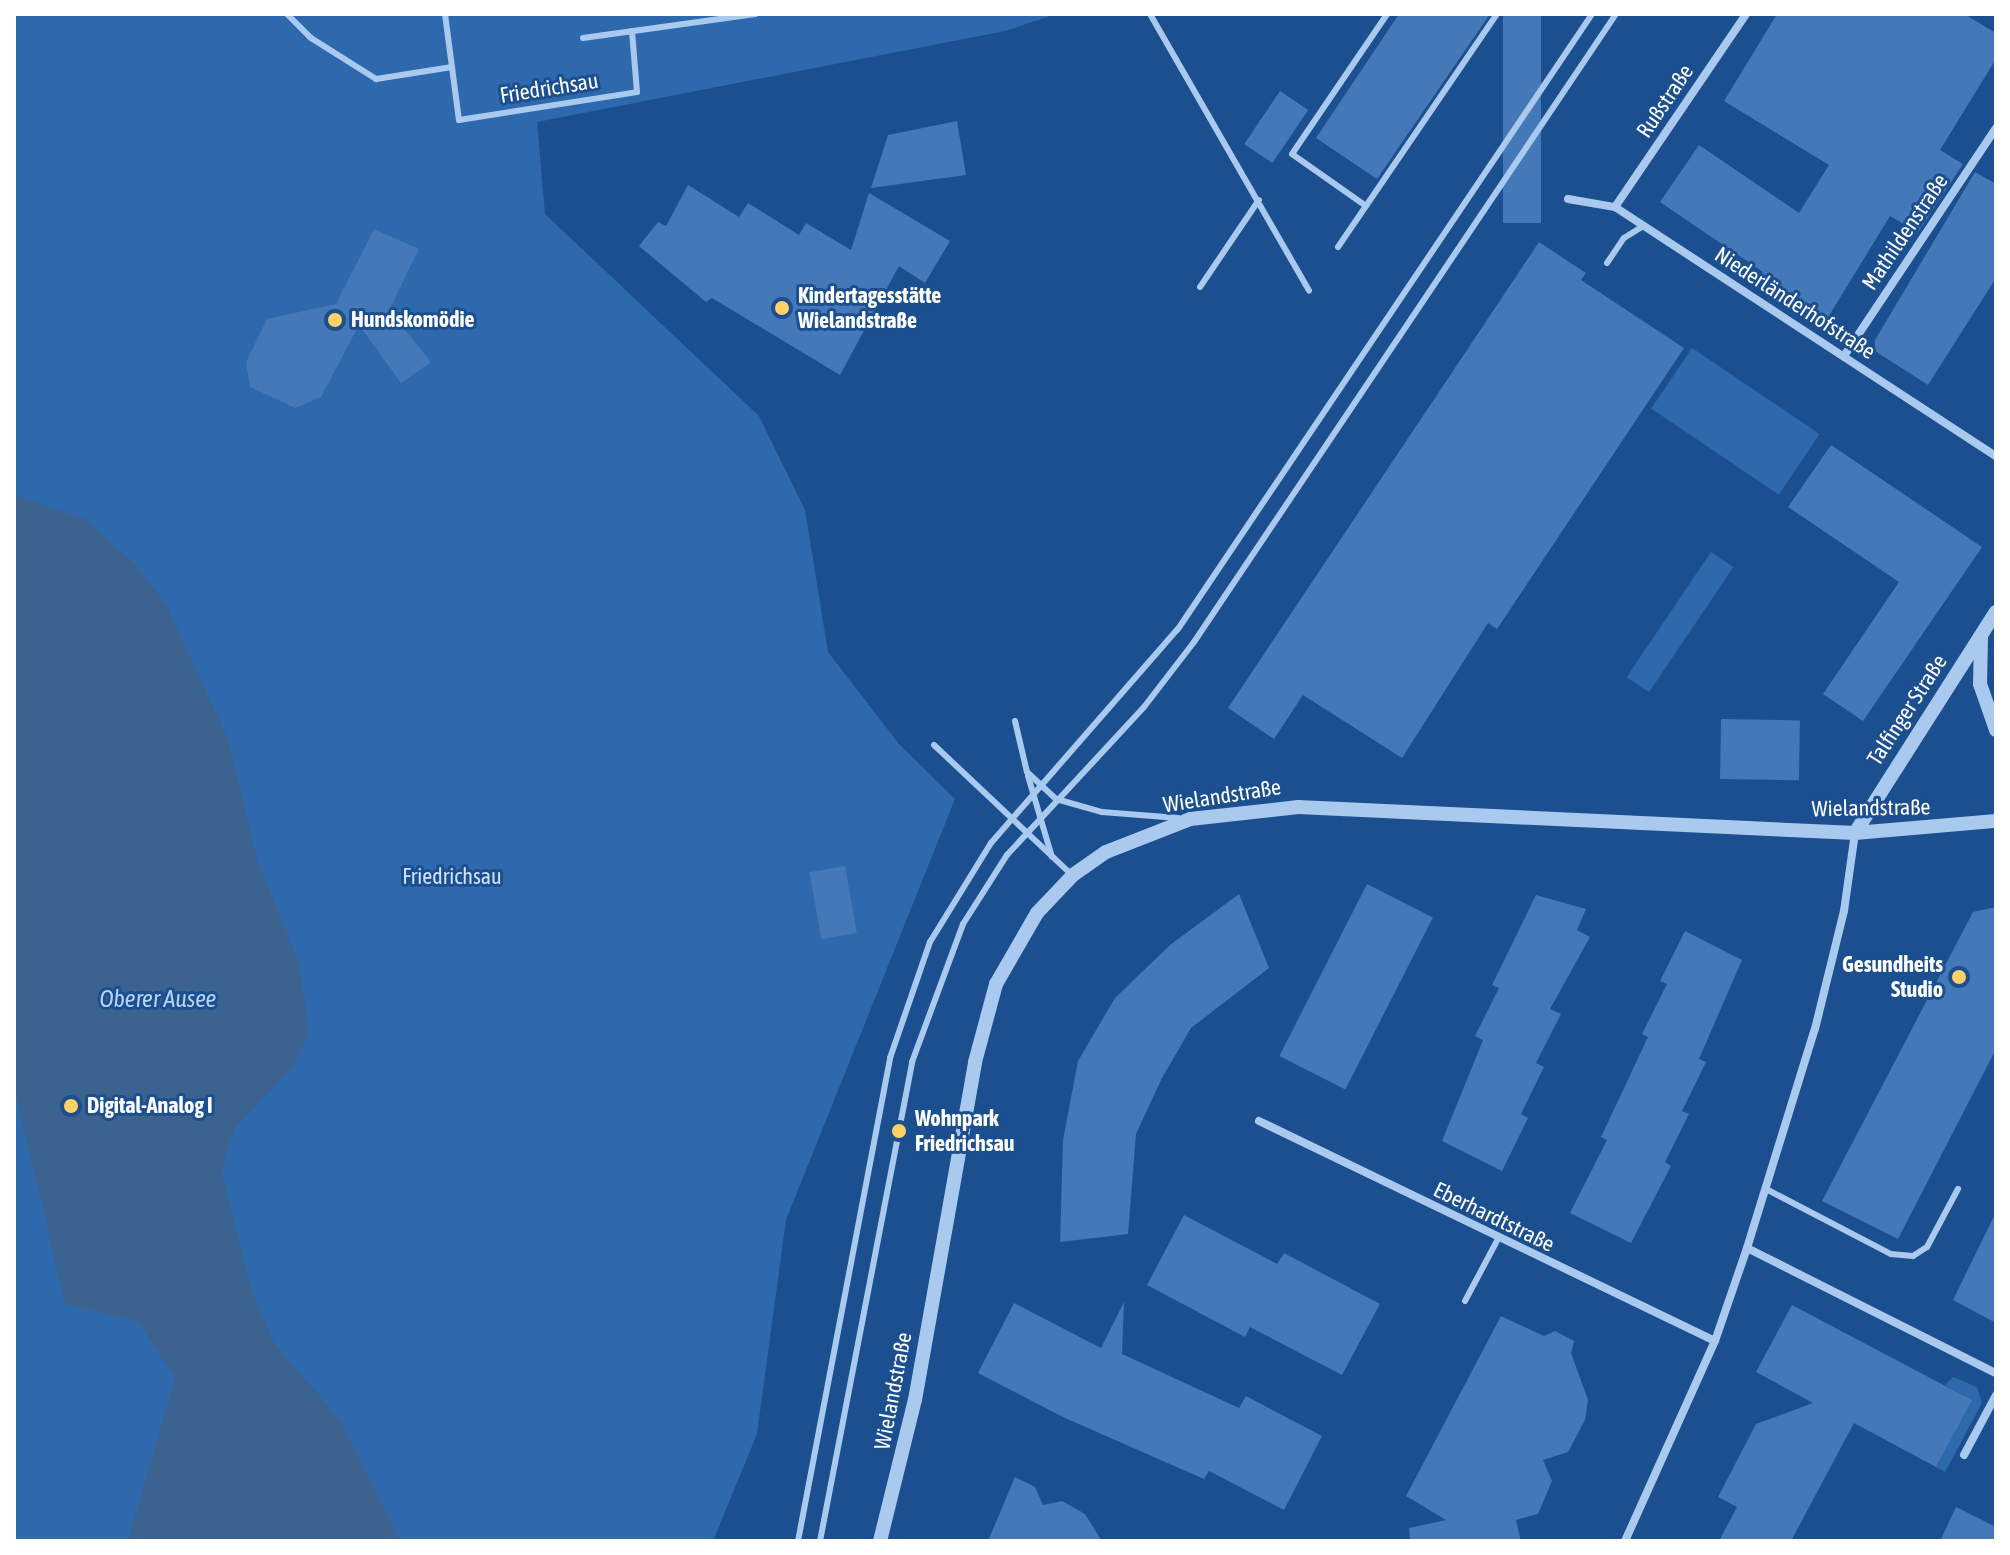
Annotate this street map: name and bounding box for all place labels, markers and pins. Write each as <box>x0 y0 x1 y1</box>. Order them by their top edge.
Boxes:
place label: Kindertagesstätte Wielandstraße <box>798 282 941 334</box>
marker: Kindertagesstätte Wielandstraße <box>773 299 791 317</box>
place label: Hundskomödie <box>351 307 475 333</box>
marker: Hundskomödie <box>326 311 344 329</box>
place label: Gesundheits Studio <box>1842 951 1943 1002</box>
marker: Gesundheits Studio <box>1950 968 1968 986</box>
place label: Digital-Analog I <box>87 1093 213 1119</box>
marker: Digital-Analog I <box>62 1097 80 1115</box>
place label: Wohnpark Friedrichsau <box>915 1105 1014 1156</box>
marker: Wohnpark Friedrichsau <box>890 1122 908 1140</box>

